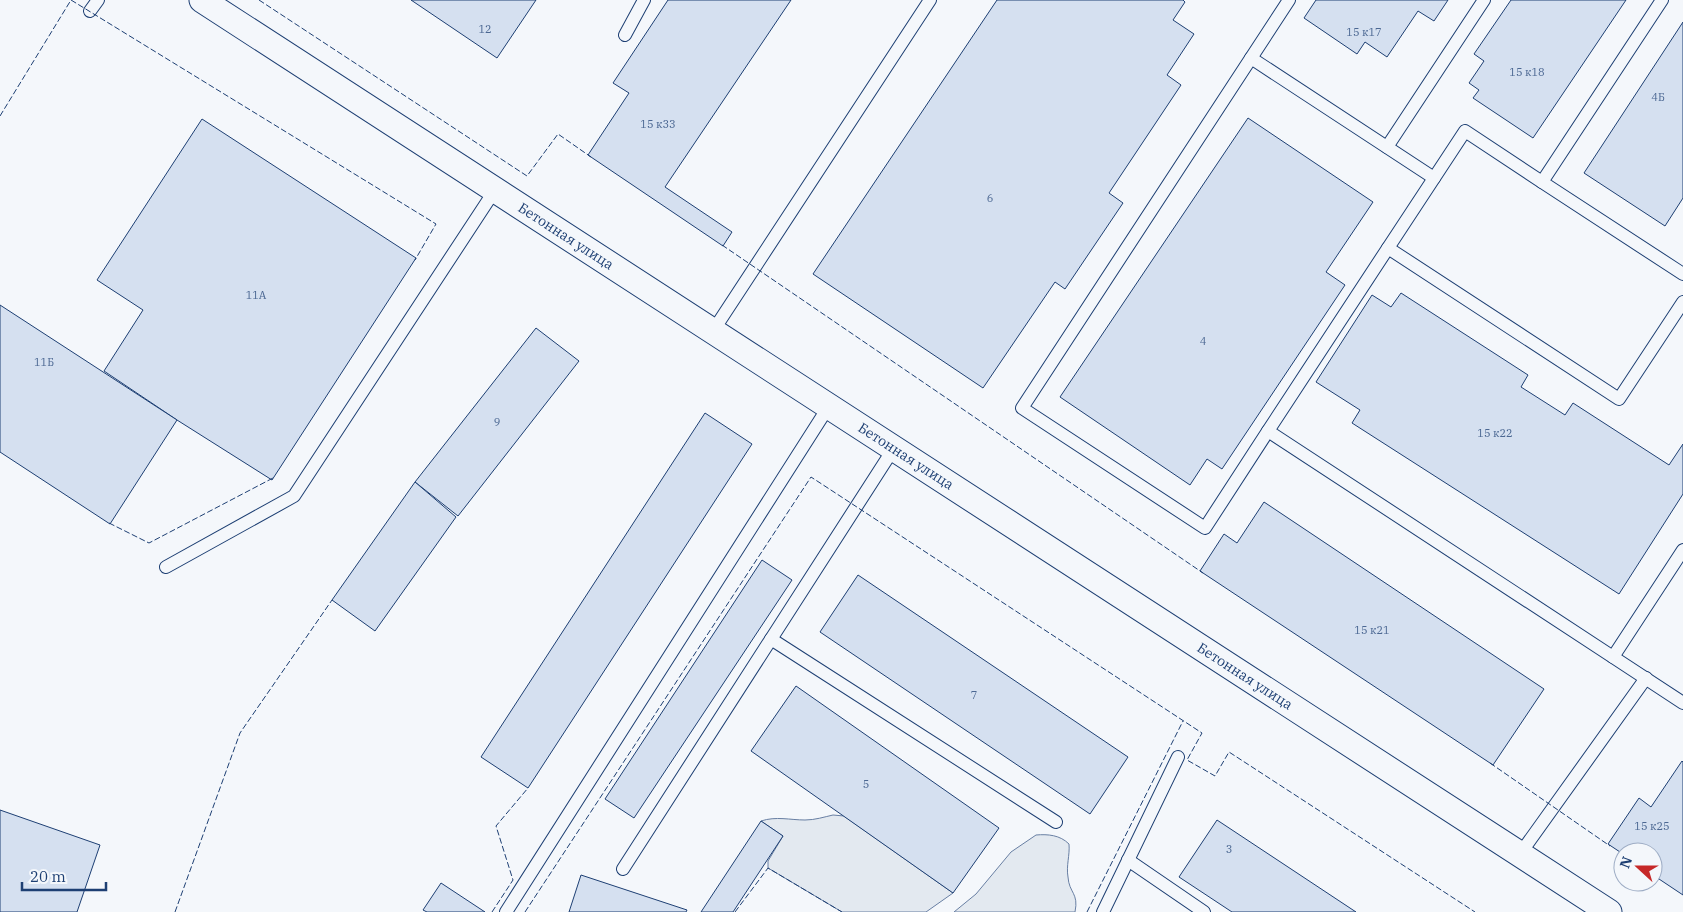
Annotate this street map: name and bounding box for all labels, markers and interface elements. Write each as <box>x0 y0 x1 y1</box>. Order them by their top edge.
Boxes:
house number: 12 <box>478 22 492 36</box>
house number: 15 к17 <box>1346 25 1382 39</box>
house number: 15 к18 <box>1509 65 1545 79</box>
house number: 4Б <box>1651 90 1665 104</box>
house number: 15 к33 <box>640 117 676 131</box>
house number: 6 <box>987 191 993 205</box>
street label: Бетонная улица <box>515 198 618 274</box>
house number: 11А <box>246 288 267 302</box>
house number: 4 <box>1200 334 1207 348</box>
house number: 11Б <box>34 355 54 369</box>
house number: 9 <box>494 415 500 429</box>
street label: Бетонная улица <box>855 418 958 494</box>
house number: 15 к22 <box>1477 426 1513 440</box>
house number: 15 к21 <box>1354 623 1390 637</box>
street label: Бетонная улица <box>1194 638 1297 714</box>
house number: 7 <box>971 688 977 702</box>
house number: 5 <box>863 777 869 791</box>
house number: 15 к25 <box>1634 819 1670 833</box>
house number: 3 <box>1226 842 1232 856</box>
north arrow <box>1613 842 1663 892</box>
text: N <box>1615 854 1636 871</box>
scale bar <box>22 860 106 892</box>
text: 20 m <box>30 867 66 886</box>

